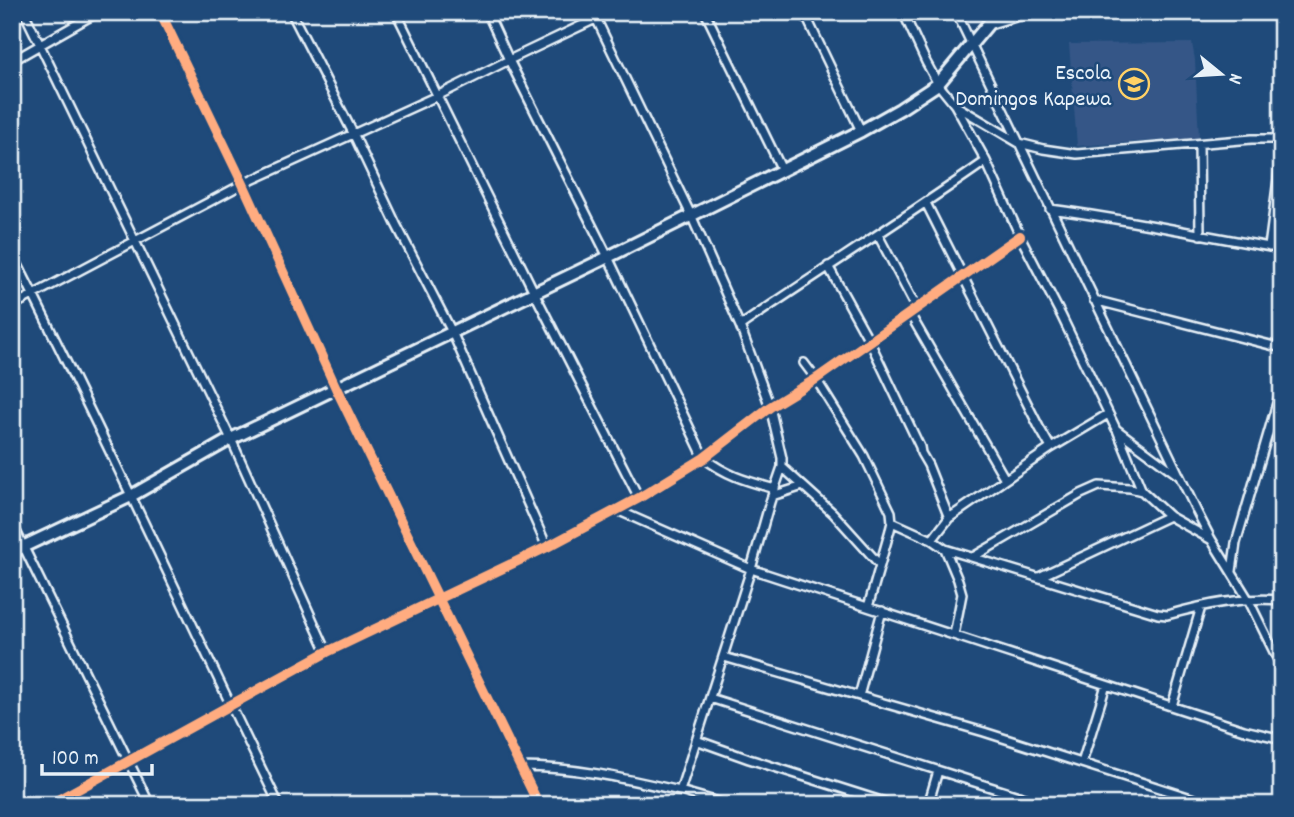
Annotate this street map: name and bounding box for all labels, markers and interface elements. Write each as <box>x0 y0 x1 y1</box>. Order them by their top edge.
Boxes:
north arrow <box>1186 38 1256 108</box>
place label: Escola Domingos Kapewa <box>955 58 1112 117</box>
school or university icon: Escola Domingos Kapewa <box>1117 67 1151 101</box>
text: N <box>1220 70 1248 87</box>
scale bar <box>42 733 152 777</box>
text: 100 m <box>52 745 99 775</box>

